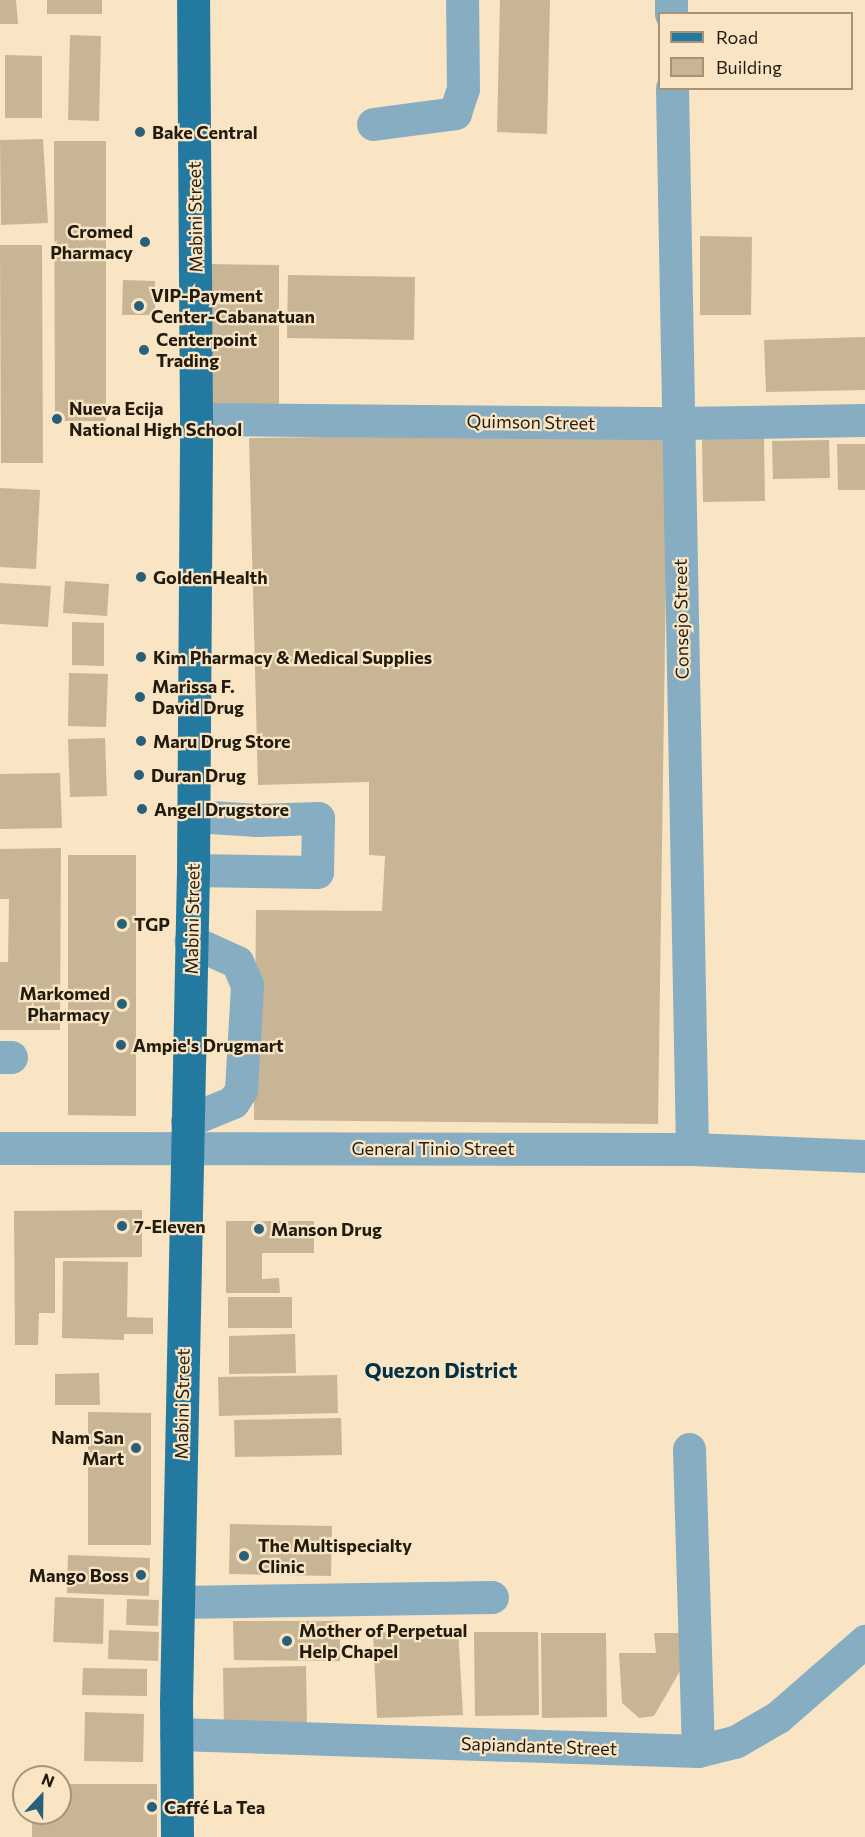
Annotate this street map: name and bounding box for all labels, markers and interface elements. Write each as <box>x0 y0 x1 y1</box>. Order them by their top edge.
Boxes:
legend <box>658 12 853 90</box>
text: Road <box>716 26 758 48</box>
text: Building <box>716 56 782 78</box>
place label: Bake Central <box>152 121 258 143</box>
marker: Bake Central <box>133 125 147 139</box>
street label: Mabini Street <box>183 161 207 273</box>
place label: Cromed Pharmacy <box>50 221 133 264</box>
marker: Cromed Pharmacy <box>138 235 152 249</box>
place label: VIP-Payment Center-Cabanatuan <box>151 285 315 328</box>
marker: VIP-Payment Center-Cabanatuan <box>132 299 146 313</box>
place label: Centerpoint Trading <box>156 329 257 372</box>
marker: Centerpoint Trading <box>137 343 151 357</box>
place label: Nueva Ecija National High School <box>69 398 242 440</box>
street label: Quimson Street <box>466 410 596 434</box>
marker: Nueva Ecija National High School <box>50 412 64 426</box>
street label: Consejo Street <box>669 558 693 680</box>
place label: GoldenHealth <box>153 566 268 588</box>
marker: GoldenHealth <box>134 570 148 584</box>
place label: Kim Pharmacy & Medical Supplies <box>153 646 432 668</box>
marker: Kim Pharmacy & Medical Supplies <box>134 650 148 664</box>
place label: Marissa F. David Drug <box>152 676 244 718</box>
marker: Marissa F. David Drug <box>133 690 147 704</box>
place label: Maru Drug Store <box>153 730 291 752</box>
marker: Maru Drug Store <box>134 734 148 748</box>
place label: Duran Drug <box>151 764 246 786</box>
marker: Duran Drug <box>132 768 146 782</box>
place label: Angel Drugstore <box>154 798 289 820</box>
marker: Angel Drugstore <box>135 802 149 816</box>
street label: Mabini Street <box>180 863 204 975</box>
place label: TGP <box>134 913 170 935</box>
marker: TGP <box>115 917 129 931</box>
place label: Markomed Pharmacy <box>20 983 110 1026</box>
marker: Markomed Pharmacy <box>115 997 129 1011</box>
place label: Ampie's Drugmart <box>133 1034 284 1056</box>
marker: Ampie's Drugmart <box>114 1038 128 1052</box>
street label: General Tinio Street <box>351 1137 515 1159</box>
place label: 7-Eleven <box>134 1215 206 1237</box>
place label: Manson Drug <box>271 1218 382 1240</box>
marker: 7-Eleven <box>115 1219 129 1233</box>
marker: Manson Drug <box>252 1222 266 1236</box>
street label: Mabini Street <box>170 1348 194 1460</box>
district label: Quezon District <box>365 1357 517 1383</box>
place label: Nam San Mart <box>51 1427 124 1470</box>
marker: Nam San Mart <box>129 1441 143 1455</box>
place label: The Multispecialty Clinic <box>258 1535 412 1578</box>
marker: The Multispecialty Clinic <box>235 1547 253 1565</box>
place label: Mango Boss <box>29 1564 129 1586</box>
marker: Mango Boss <box>134 1568 148 1582</box>
place label: Mother of Perpetual Help Chapel <box>299 1620 467 1662</box>
marker: Mother of Perpetual Help Chapel <box>280 1634 294 1648</box>
street label: Sapiandante Street <box>461 1732 617 1760</box>
north arrow <box>12 1765 72 1825</box>
text: N <box>39 1769 57 1791</box>
place label: Caffé La Tea <box>164 1796 265 1818</box>
marker: Caffé La Tea <box>145 1800 159 1814</box>

